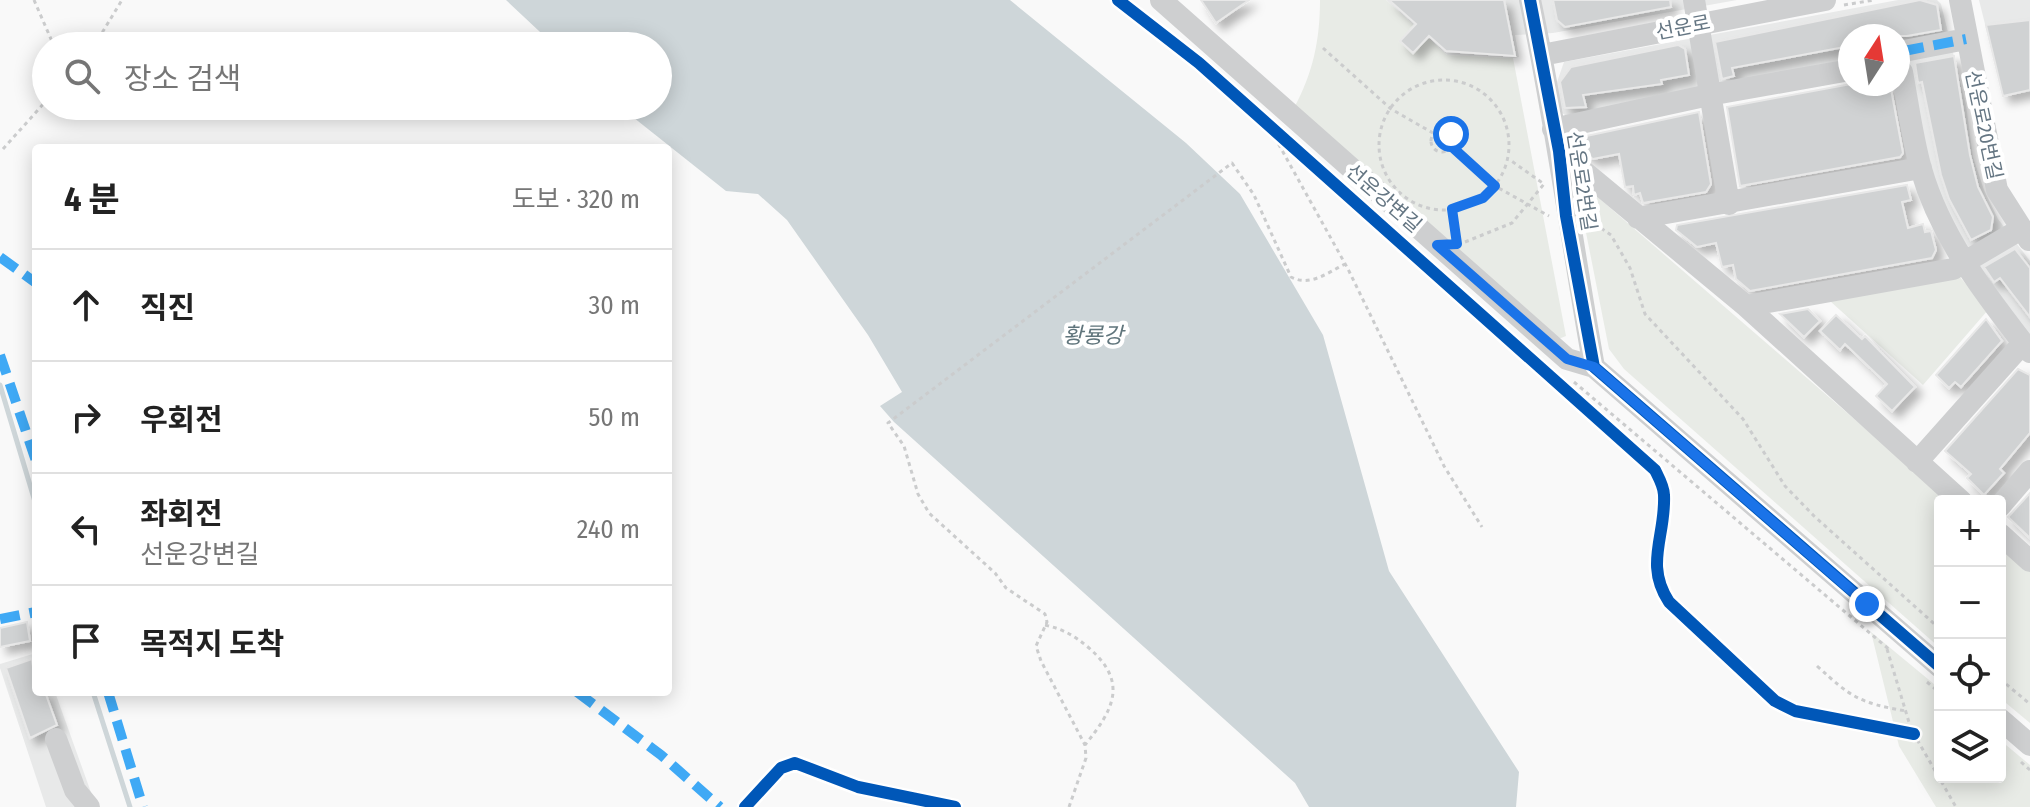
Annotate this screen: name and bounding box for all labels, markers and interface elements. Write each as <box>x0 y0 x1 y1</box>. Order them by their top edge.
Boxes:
street label: 선운로 <box>1654 10 1712 44</box>
north arrow <box>1838 24 1910 96</box>
search box <box>32 32 672 120</box>
icon: search <box>60 54 104 98</box>
text: 장소 검색 <box>124 61 241 97</box>
street label: 선운로20번길 <box>1961 68 2007 182</box>
route start <box>1433 116 1469 152</box>
street label: 선운로2번길 <box>1562 129 1602 233</box>
street label: 선운강변길 <box>1341 159 1427 237</box>
text: 4 분 <box>64 179 120 220</box>
text: 도보 · 320 m <box>512 184 640 215</box>
icon: ahead <box>64 283 108 327</box>
text: 직진 <box>140 290 195 326</box>
text: 30 m <box>589 290 640 321</box>
water label: 황룡강 <box>1063 322 1126 349</box>
icon: right <box>64 395 108 439</box>
text: 우회전 <box>140 402 223 438</box>
text: 50 m <box>588 402 640 433</box>
map controls <box>1934 495 2006 783</box>
button: + <box>1934 495 2006 567</box>
text: 좌회전 <box>140 496 223 532</box>
icon: left <box>64 507 108 551</box>
text: 240 m <box>577 514 640 545</box>
text: 선운강변길 <box>140 539 260 570</box>
button: − <box>1934 567 2006 639</box>
route end <box>1849 586 1885 622</box>
icon: arrive <box>64 619 108 663</box>
text: 목적지 도착 <box>140 626 284 662</box>
button: locate <box>1934 639 2006 711</box>
button: layers <box>1934 711 2006 783</box>

